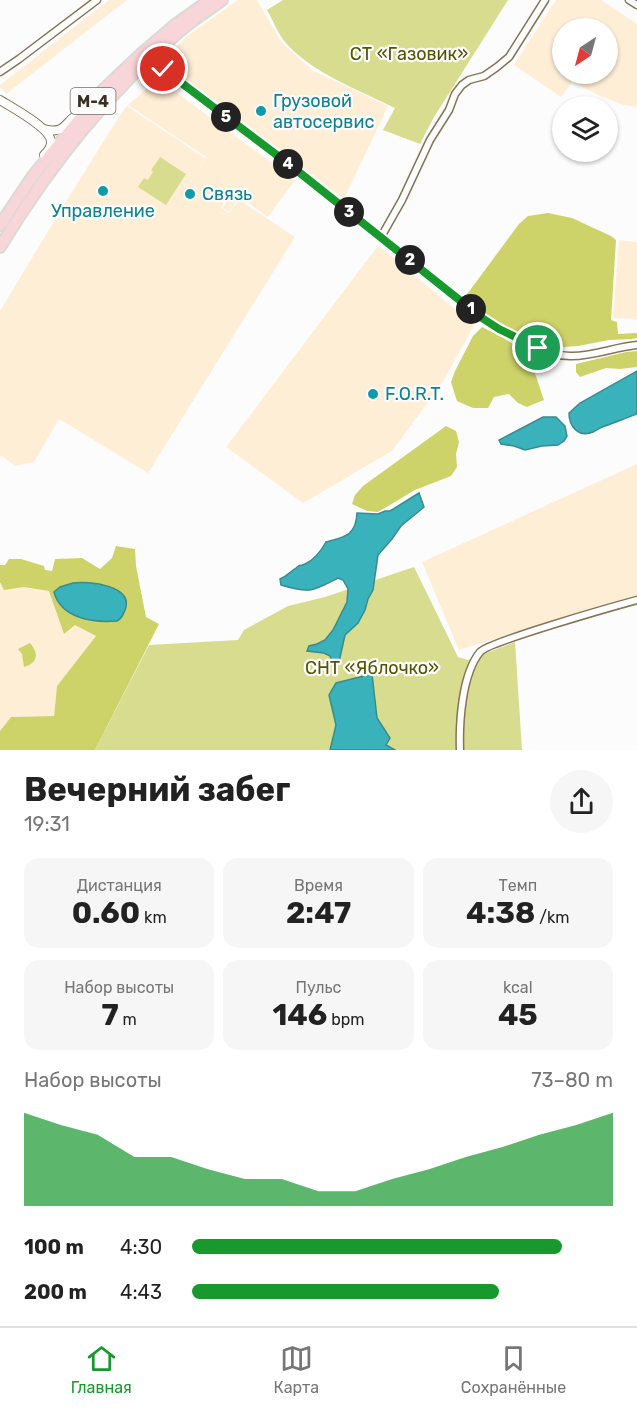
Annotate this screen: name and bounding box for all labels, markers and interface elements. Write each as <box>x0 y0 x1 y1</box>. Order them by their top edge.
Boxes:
north arrow <box>552 18 618 84</box>
map controls <box>552 18 618 162</box>
pin <box>137 43 188 94</box>
park label: СТ «Газовик» <box>350 43 468 65</box>
icon: check <box>146 52 179 85</box>
road number: М-4 <box>70 88 116 114</box>
place label: Грузовой автосервис <box>273 90 374 133</box>
button: layers <box>552 96 618 162</box>
pin: 5 <box>211 102 241 132</box>
marker: Грузовой автосервис <box>254 104 268 118</box>
text: 5 <box>221 107 231 126</box>
pin: 4 <box>273 149 303 179</box>
text: 4 <box>283 154 293 173</box>
place label: Связь <box>202 183 252 205</box>
marker: Управление <box>96 184 110 198</box>
marker: Связь <box>183 187 197 201</box>
pin: 3 <box>334 197 364 227</box>
place label: Управление <box>51 200 155 222</box>
text: 3 <box>344 202 354 221</box>
pin: 2 <box>395 245 425 275</box>
text: 2 <box>405 250 415 269</box>
pin: 1 <box>456 294 486 324</box>
text: 1 <box>467 299 475 318</box>
pin <box>512 322 563 373</box>
icon: arrive <box>521 331 554 364</box>
place label: F.O.R.T. <box>385 383 444 405</box>
marker: F.O.R.T. <box>366 387 380 401</box>
park label: СНТ «Яблочко» <box>305 657 439 679</box>
text: Вечерний забег <box>24 770 290 809</box>
button: share <box>550 770 613 833</box>
text: 19:31 <box>24 812 70 836</box>
text: Дистанция <box>77 876 162 895</box>
text: Время <box>294 876 343 895</box>
text: Темп <box>499 876 537 895</box>
text: 0.60 <box>72 895 140 931</box>
text: 2:47 <box>286 895 351 931</box>
text: 4:38 <box>466 895 535 931</box>
text: km <box>140 908 167 927</box>
text: /km <box>535 908 570 927</box>
text: Набор высоты <box>64 978 174 997</box>
text: Пульс <box>296 978 341 997</box>
text: kcal <box>503 978 533 997</box>
text: 7 <box>101 997 119 1033</box>
text: 146 <box>272 997 327 1033</box>
text: 45 <box>498 997 538 1033</box>
text: m <box>119 1010 137 1029</box>
text: bpm <box>327 1010 365 1029</box>
text: Набор высоты <box>24 1068 162 1092</box>
text: 73–80 m <box>531 1068 613 1092</box>
text: 100 m <box>24 1235 84 1259</box>
text: 4:30 <box>120 1235 162 1259</box>
text: 200 m <box>24 1280 87 1304</box>
text: 4:43 <box>120 1280 162 1304</box>
tab: Главная <box>71 1342 132 1397</box>
tab: Карта <box>273 1342 319 1397</box>
tab: Сохранённые <box>461 1342 566 1397</box>

